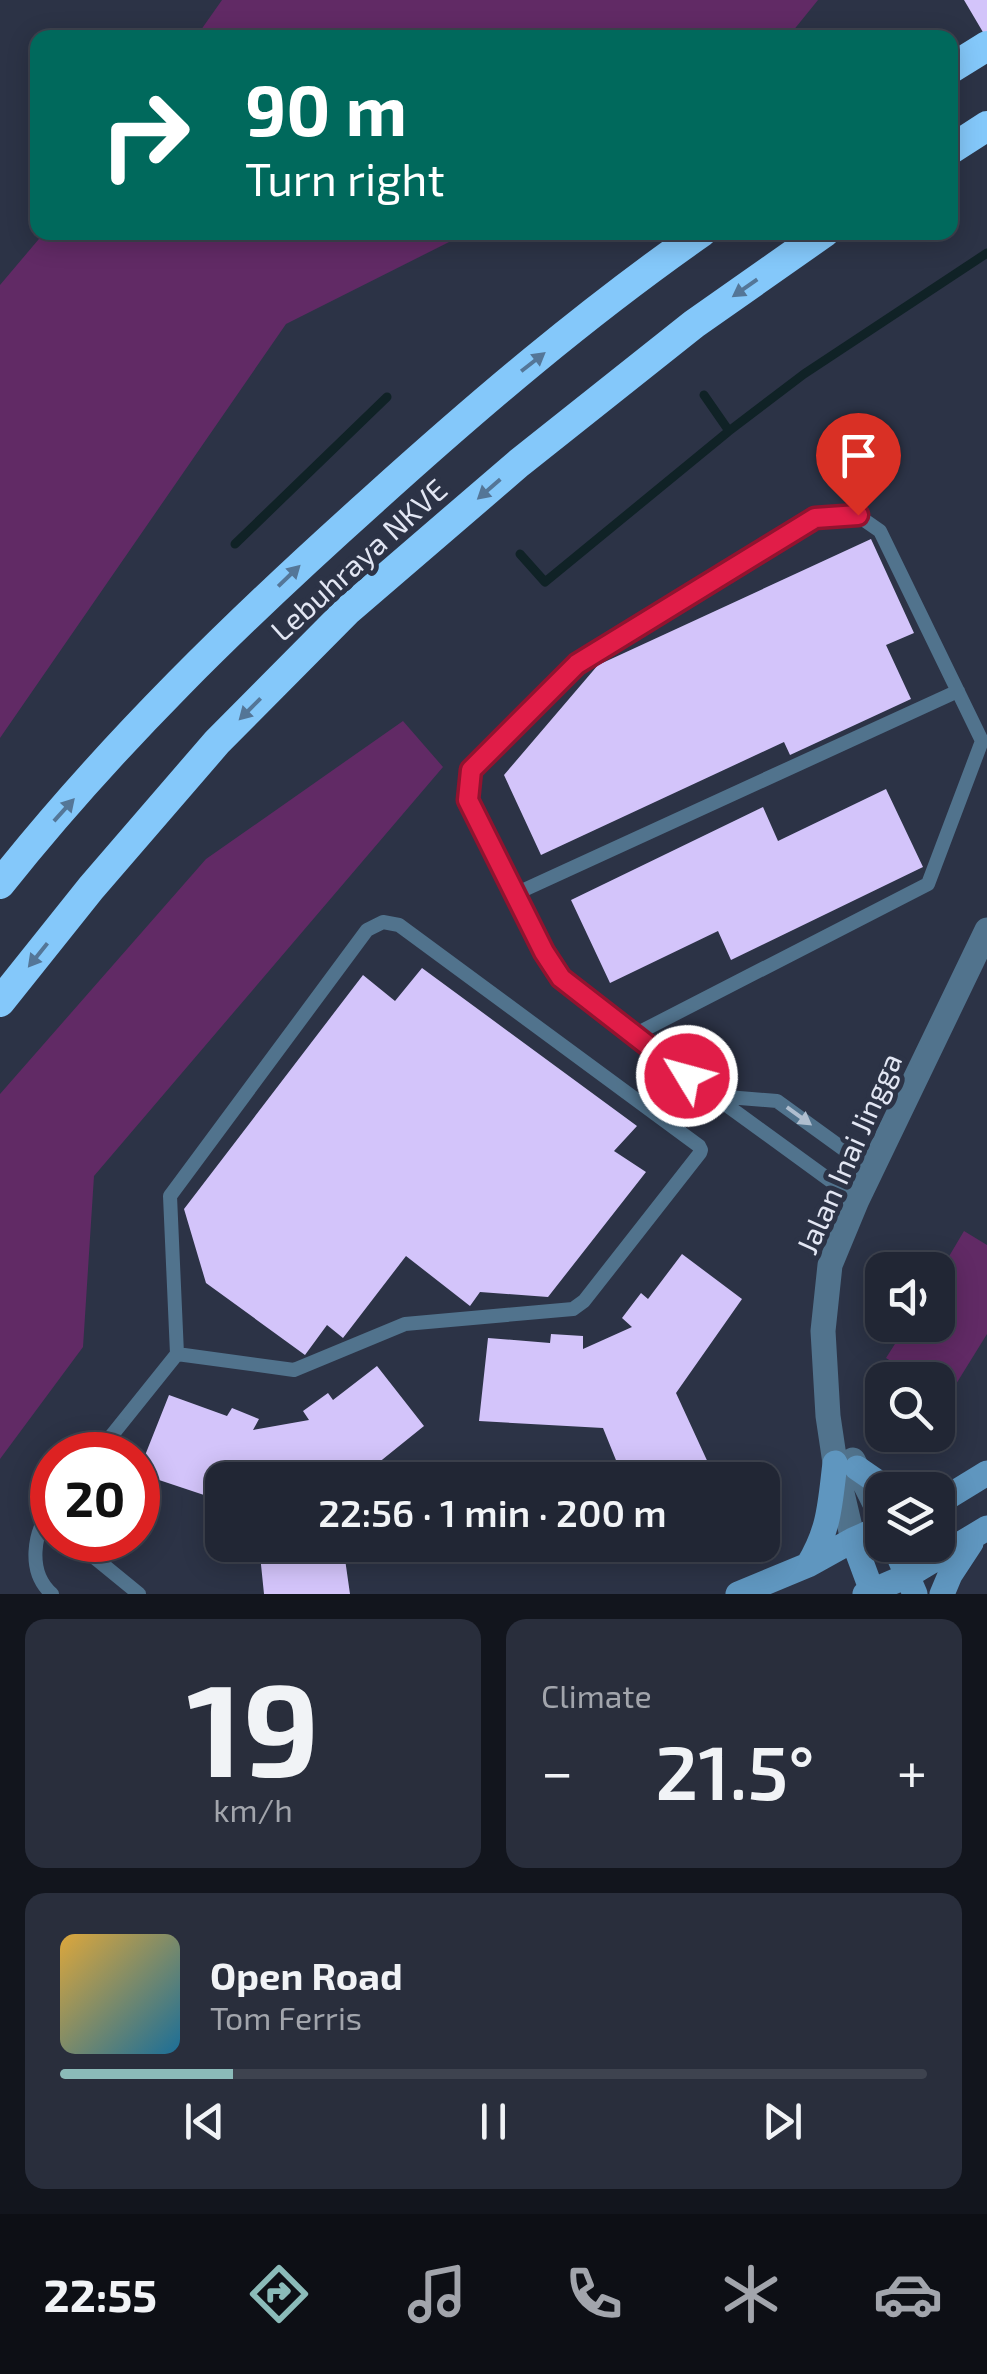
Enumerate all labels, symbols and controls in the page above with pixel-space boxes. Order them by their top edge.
text: 90 m [245,66,407,150]
icon: right [80,70,210,200]
text: Turn right [245,151,445,205]
one-way arrow [731,278,758,297]
one-way arrow [521,352,546,373]
pin [816,413,901,516]
icon: arrive [831,428,886,483]
street label: Lebuhraya NKVE [263,471,453,647]
one-way arrow [477,477,502,499]
one-way arrow [277,565,301,589]
one-way arrow [239,696,262,720]
one-way arrow [52,798,74,823]
one-way arrow [28,942,49,967]
position arrow [635,1024,739,1128]
street label: Jalan Inai Jingga [788,1047,908,1259]
one-way arrow [785,1106,812,1126]
map controls [865,1252,955,1562]
button: sound [865,1252,955,1342]
button: search [865,1362,955,1452]
speed limit sign: 20 [30,1432,160,1562]
button: layers [865,1472,955,1562]
text: 22:56 · 1 min · 200 m [318,1489,667,1535]
text: 19 [187,1647,319,1803]
text: Climate [541,1676,652,1714]
text: 21.5° [655,1725,815,1815]
text: − [541,1737,573,1803]
text: + [897,1737,927,1803]
text: km/h [213,1790,293,1828]
text: Open Road [210,1952,403,1998]
text: Tom Ferris [210,1998,362,2036]
icon: previous [177,2094,232,2149]
icon: pause [466,2094,521,2149]
icon: next [755,2094,810,2149]
icon: directions [244,2259,314,2329]
icon: music [402,2259,472,2329]
icon: phone [559,2259,629,2329]
icon: climate [716,2259,786,2329]
icon: car [873,2259,943,2329]
text: 22:55 [44,2267,157,2321]

